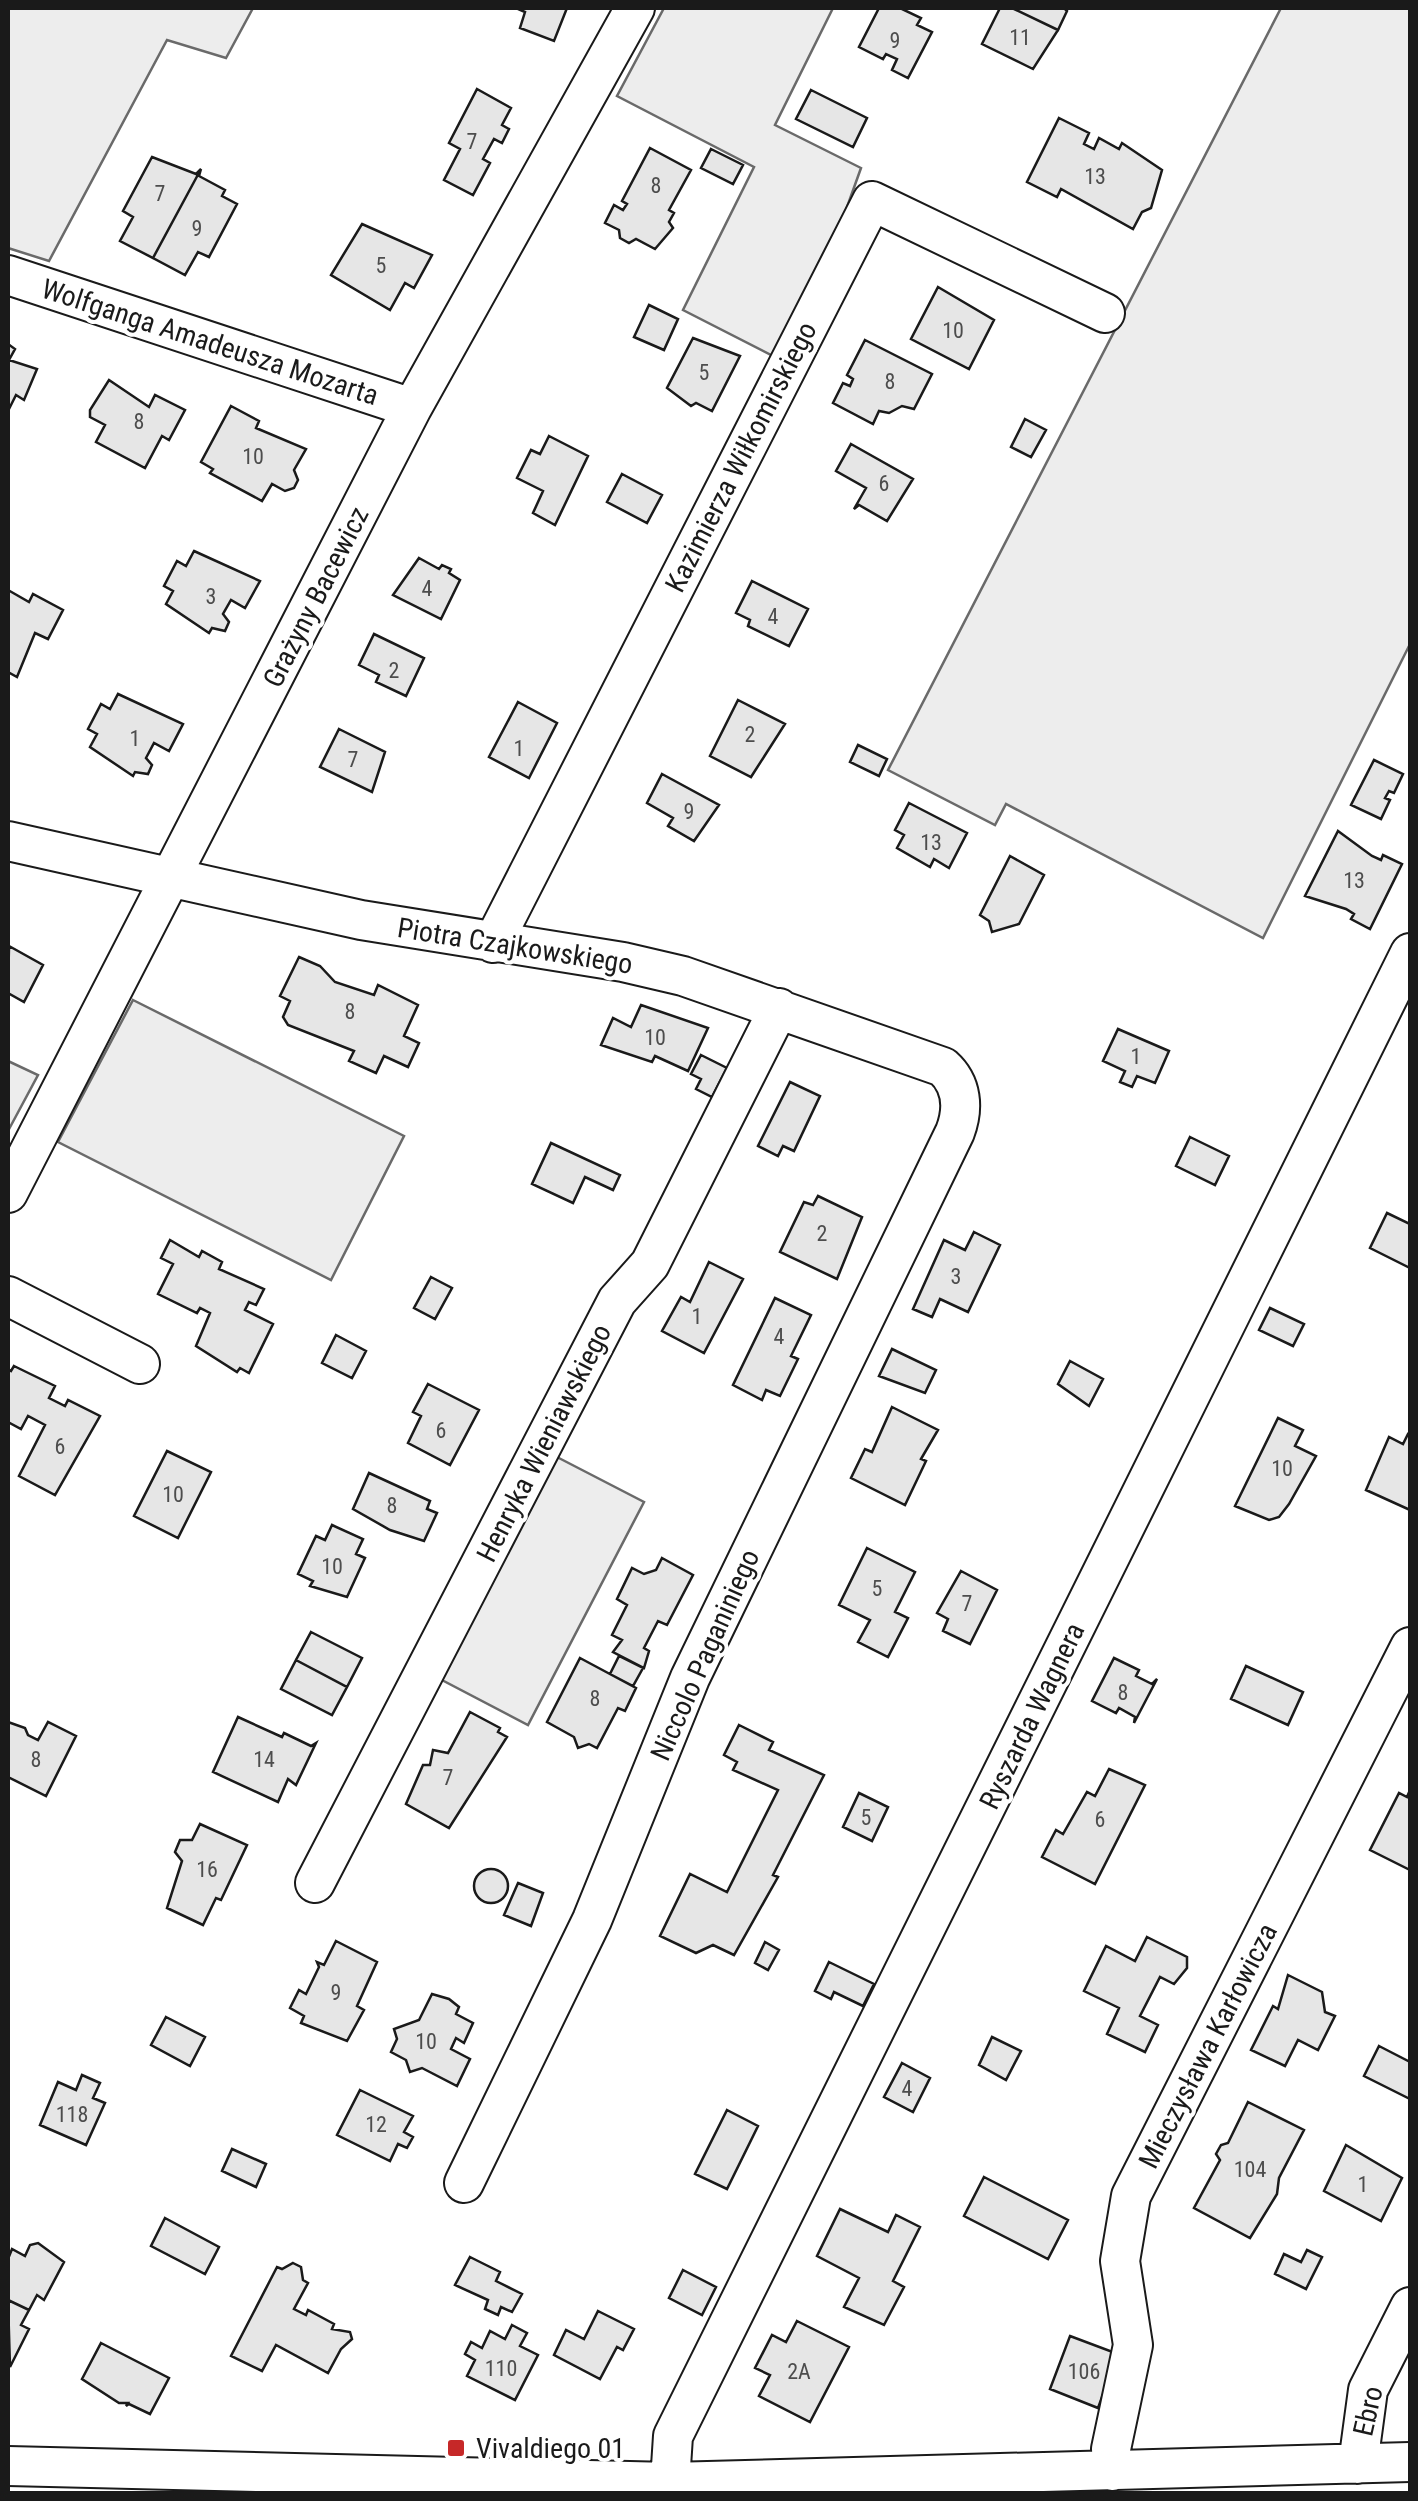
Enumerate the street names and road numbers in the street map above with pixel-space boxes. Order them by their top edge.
street label: Wolfganga Amadeusza Mozarta [37,272,383,412]
street label: Kazimierza Wiłkomirskiego [658,316,824,598]
street label: Grażyny Bacewicz [256,501,376,693]
street label: Piotra Czajkowskiego [395,911,635,981]
street label: Henryka Wieniawskiego [470,1319,618,1567]
street label: Niccolo Paganiniego [644,1544,766,1766]
street label: Ryszarda Wagnera [973,1617,1091,1815]
street label: Mieczysława Karłowicza [1132,1918,1284,2174]
street label: Ebro [1346,2383,1390,2439]

